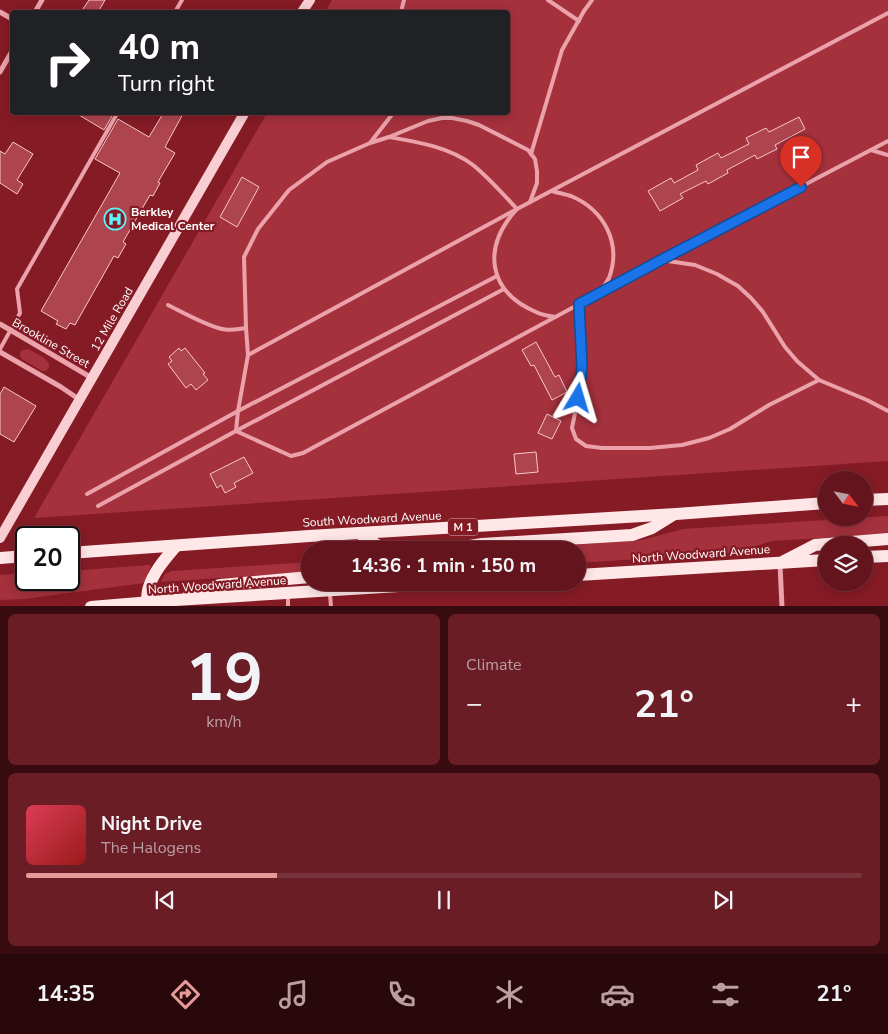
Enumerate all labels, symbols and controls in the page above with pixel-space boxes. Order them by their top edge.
text: 40 m [118,24,200,71]
icon: right [35,30,100,95]
text: Turn right [118,69,214,99]
pin [780,136,822,187]
icon: arrive [787,143,815,171]
place label: Berkley Medical Center [131,204,215,234]
hospital icon: Berkley Medical Center [103,207,127,231]
street label: 12 Mile Road [87,284,137,354]
street label: Brookline Street [9,314,93,372]
position arrow [551,371,603,423]
north arrow [818,471,872,526]
map controls [818,471,873,591]
street label: South Woodward Avenue [302,507,442,531]
road number: M 1 [448,518,478,536]
speed limit sign: 20 [15,526,80,591]
button: layers [818,536,873,591]
street label: North Woodward Avenue [631,541,771,567]
text: 14:36 · 1 min · 150 m [351,553,536,579]
street label: North Woodward Avenue [147,572,287,598]
text: 19 [185,634,263,723]
text: Climate [466,654,521,676]
text: 21° [634,679,694,730]
text: − [466,685,483,723]
text: + [845,685,862,723]
text: km/h [206,711,242,733]
text: Night Drive [101,811,202,837]
text: The Halogens [101,837,201,859]
icon: previous [151,886,179,914]
icon: pause [430,886,458,914]
icon: next [709,886,737,914]
icon: directions [168,977,203,1012]
icon: music [276,977,311,1012]
icon: phone [384,977,419,1012]
icon: climate [492,977,527,1012]
icon: car [600,977,635,1012]
icon: filters [708,977,743,1012]
text: 14:35 [37,979,95,1009]
text: 21° [817,979,851,1009]

